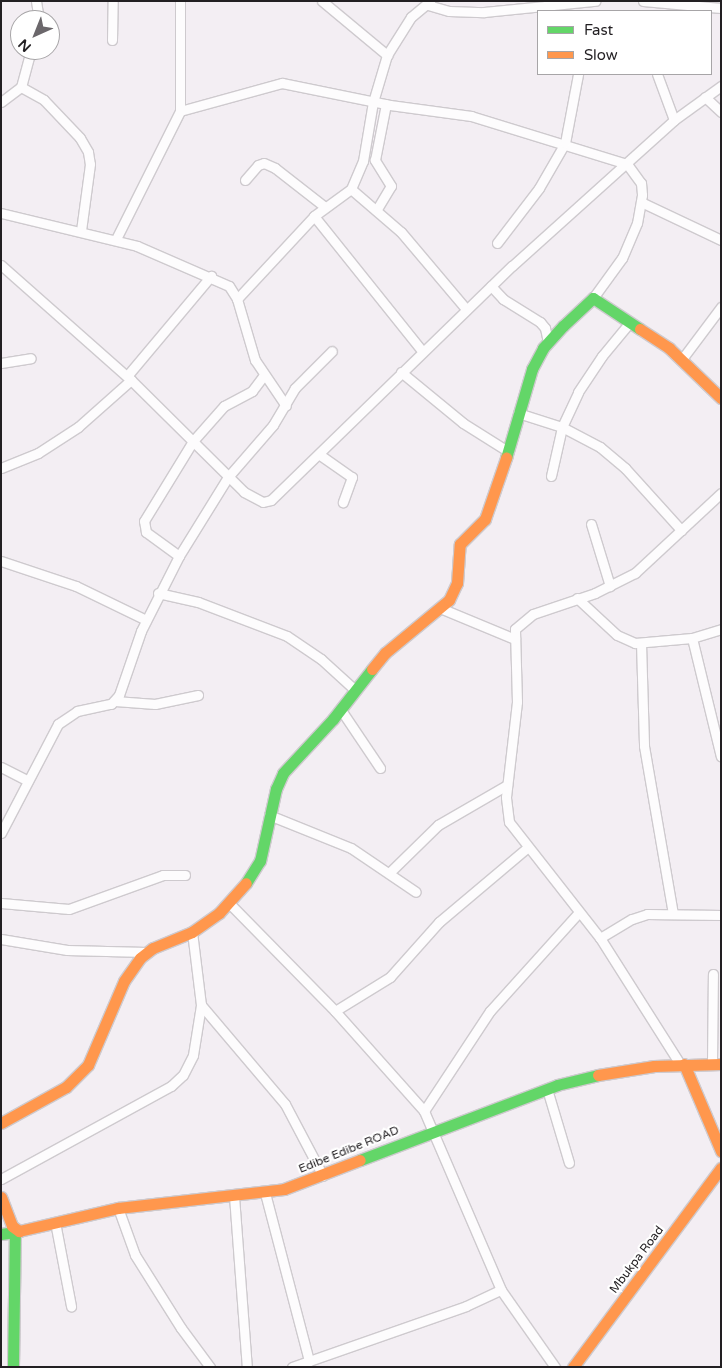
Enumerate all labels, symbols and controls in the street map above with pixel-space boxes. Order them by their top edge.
north arrow [10,10,60,60]
legend [537,10,712,75]
text: Fast [584,21,613,39]
text: N [15,35,35,55]
text: Slow [584,46,618,64]
street label: Edibe Edibe ROAD [297,1123,401,1177]
street label: Mbukpa Road [607,1224,667,1296]

